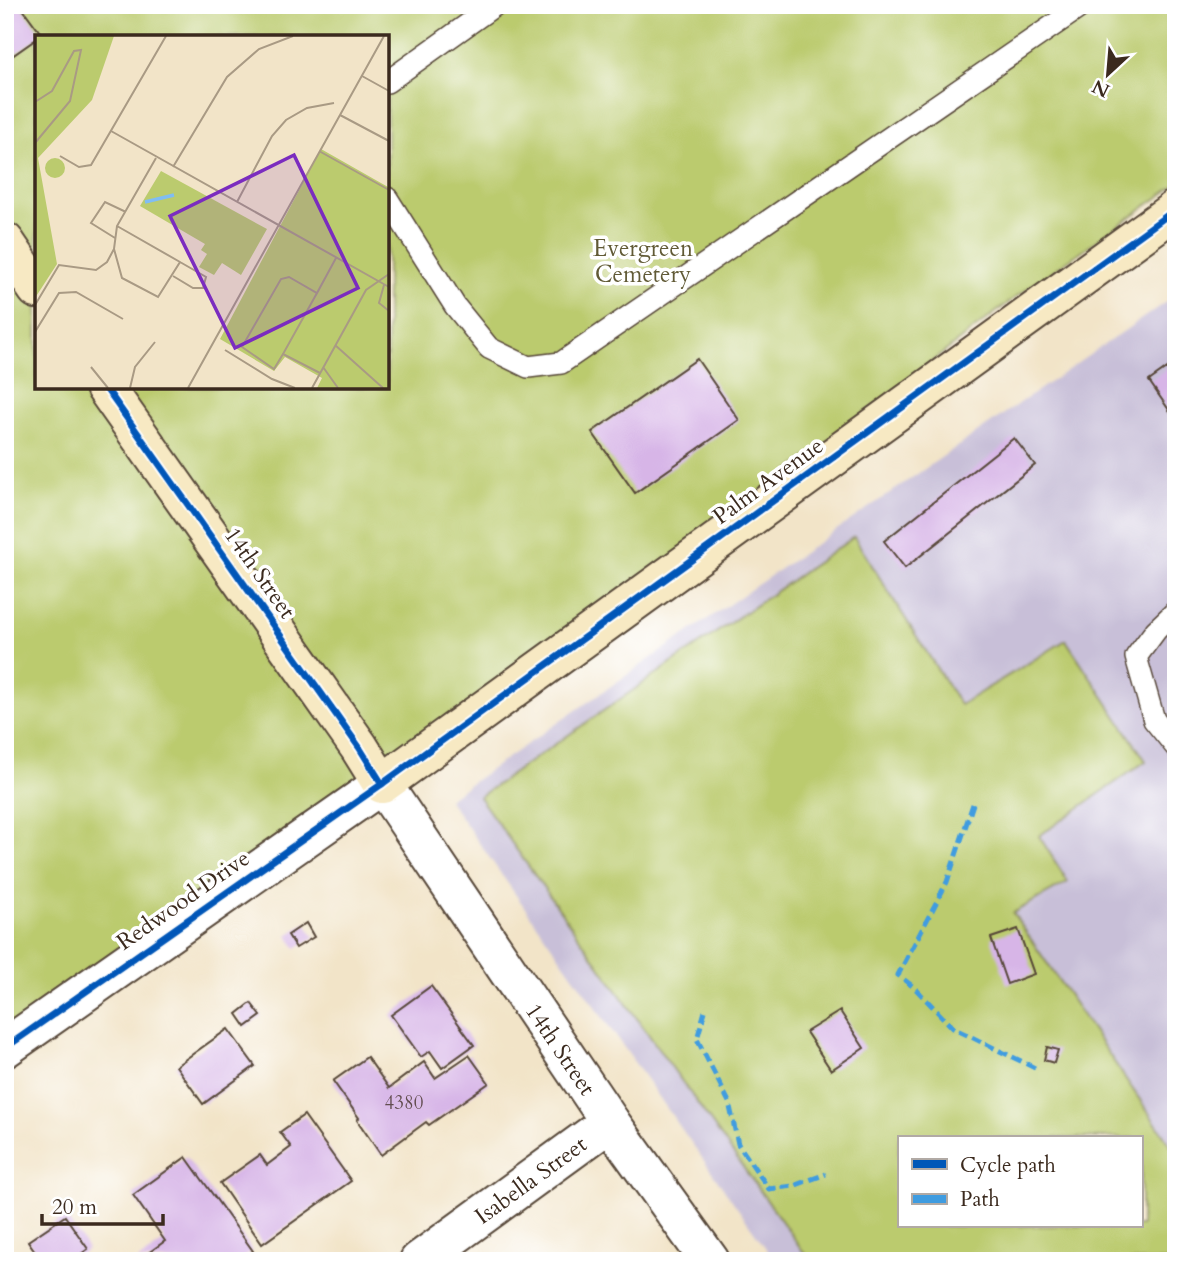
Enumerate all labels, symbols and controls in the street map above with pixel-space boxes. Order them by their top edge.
inset map [35,35,388,388]
north arrow [1072,38,1142,108]
text: N [1087,73,1114,104]
park label: Evergreen Cemetery [593,233,693,290]
street label: Palm Avenue [706,430,830,532]
street label: 14th Street [217,521,303,625]
street label: Redwood Drive [110,843,256,957]
street label: 14th Street [519,997,603,1101]
house number: 4380 [385,1090,424,1116]
street label: Isabella Street [468,1129,593,1231]
legend [898,1136,1142,1228]
text: Cycle path [960,1151,1056,1180]
scale bar [42,1182,163,1226]
text: Path [960,1185,1000,1214]
text: 20 m [52,1193,97,1222]

